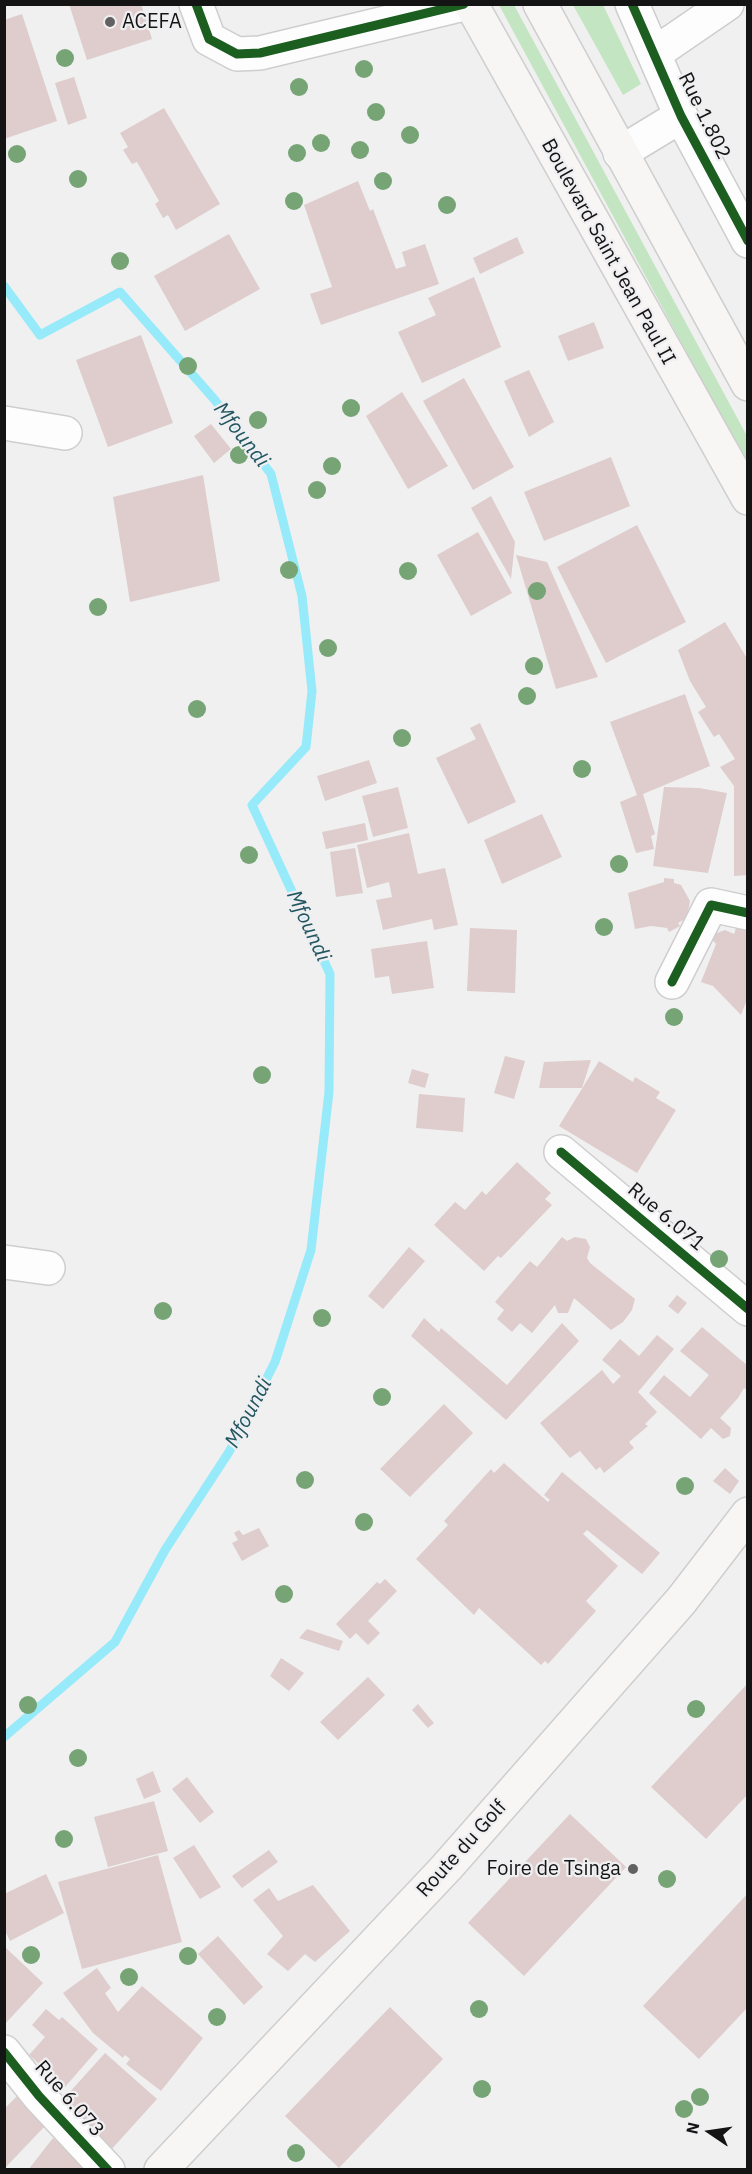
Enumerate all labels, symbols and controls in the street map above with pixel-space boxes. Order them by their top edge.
place label: ACEFA [122,10,182,34]
marker: ACEFA [103,15,117,29]
street label: Rue 1.802 [673,69,735,163]
street label: Boulevard Saint Jean Paul II [536,135,680,369]
water label: Mfoundi [208,397,274,473]
water label: Mfoundi [281,886,335,966]
street label: Rue 6.071 [623,1178,709,1256]
water label: Mfoundi [220,1374,278,1452]
street label: Route du Golf [412,1795,512,1903]
place label: Foire de Tsinga [487,1857,621,1881]
marker: Foire de Tsinga [626,1862,640,1876]
street label: Rue 6.073 [29,2056,109,2142]
north arrow [680,2102,740,2162]
text: N [681,2120,704,2136]

